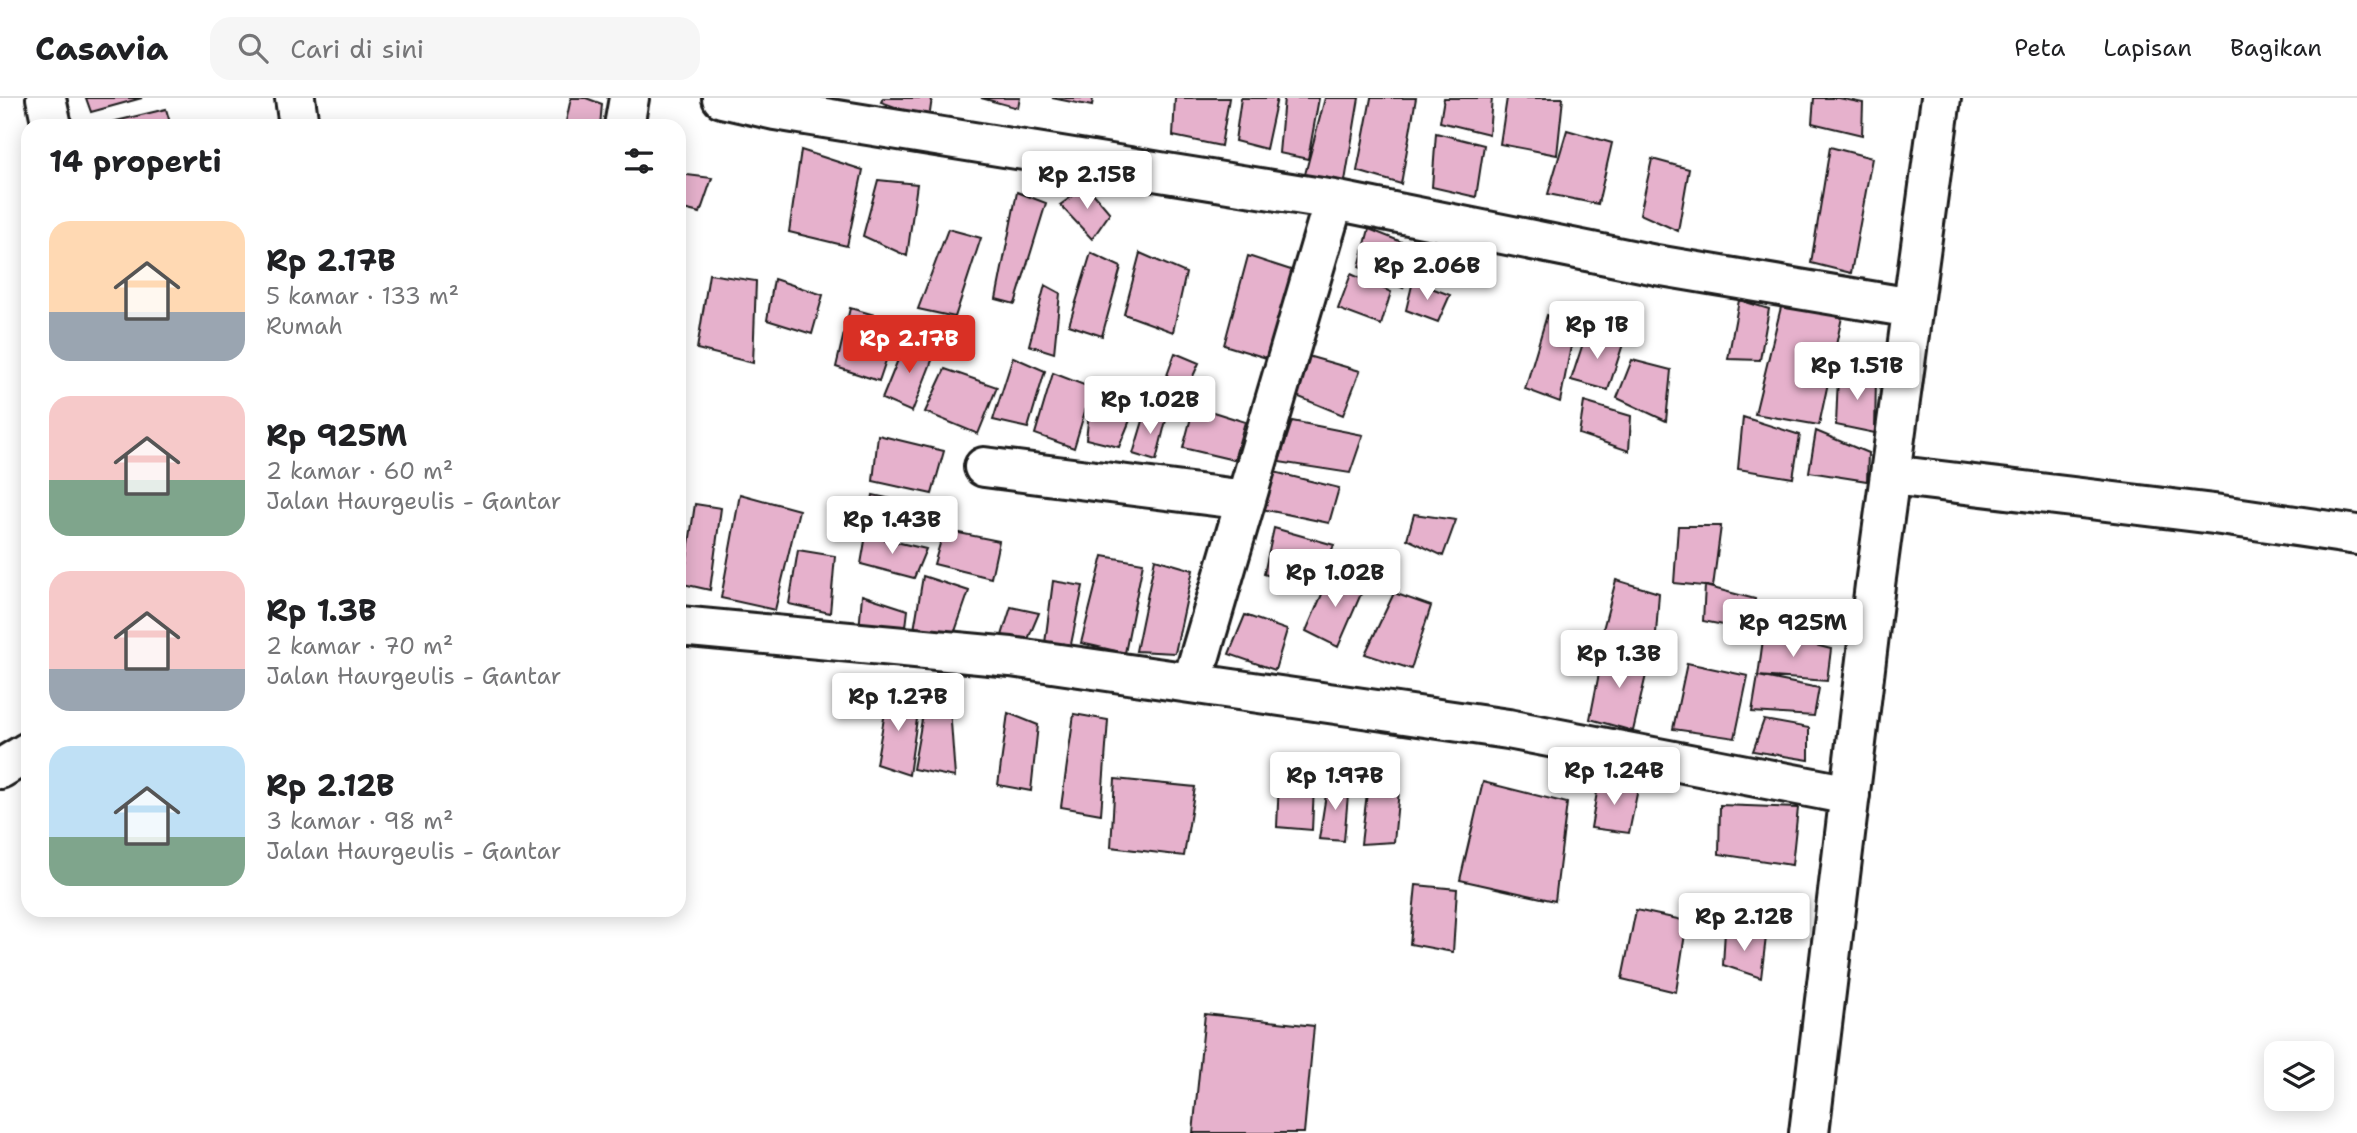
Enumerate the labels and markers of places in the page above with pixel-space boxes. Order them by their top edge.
pin: Rp 2.15B [1015,152,1159,211]
pin: Rp 2.06B [1355,242,1499,302]
pin: Rp 1B [1548,302,1646,361]
pin: Rp 2.17B [837,316,981,375]
pin: Rp 1.51B [1785,342,1929,402]
pin: Rp 1.02B [1078,376,1222,436]
pin: Rp 1.43B [820,496,964,556]
pin: Rp 1.02B [1263,550,1407,609]
pin: Rp 925M [1728,600,1858,659]
pin: Rp 1.3B [1554,630,1684,690]
pin: Rp 1.27B [826,674,970,733]
pin: Rp 1.24B [1542,748,1686,807]
pin: Rp 1.97B [1263,752,1407,812]
pin: Rp 2.12B [1672,894,1816,953]

